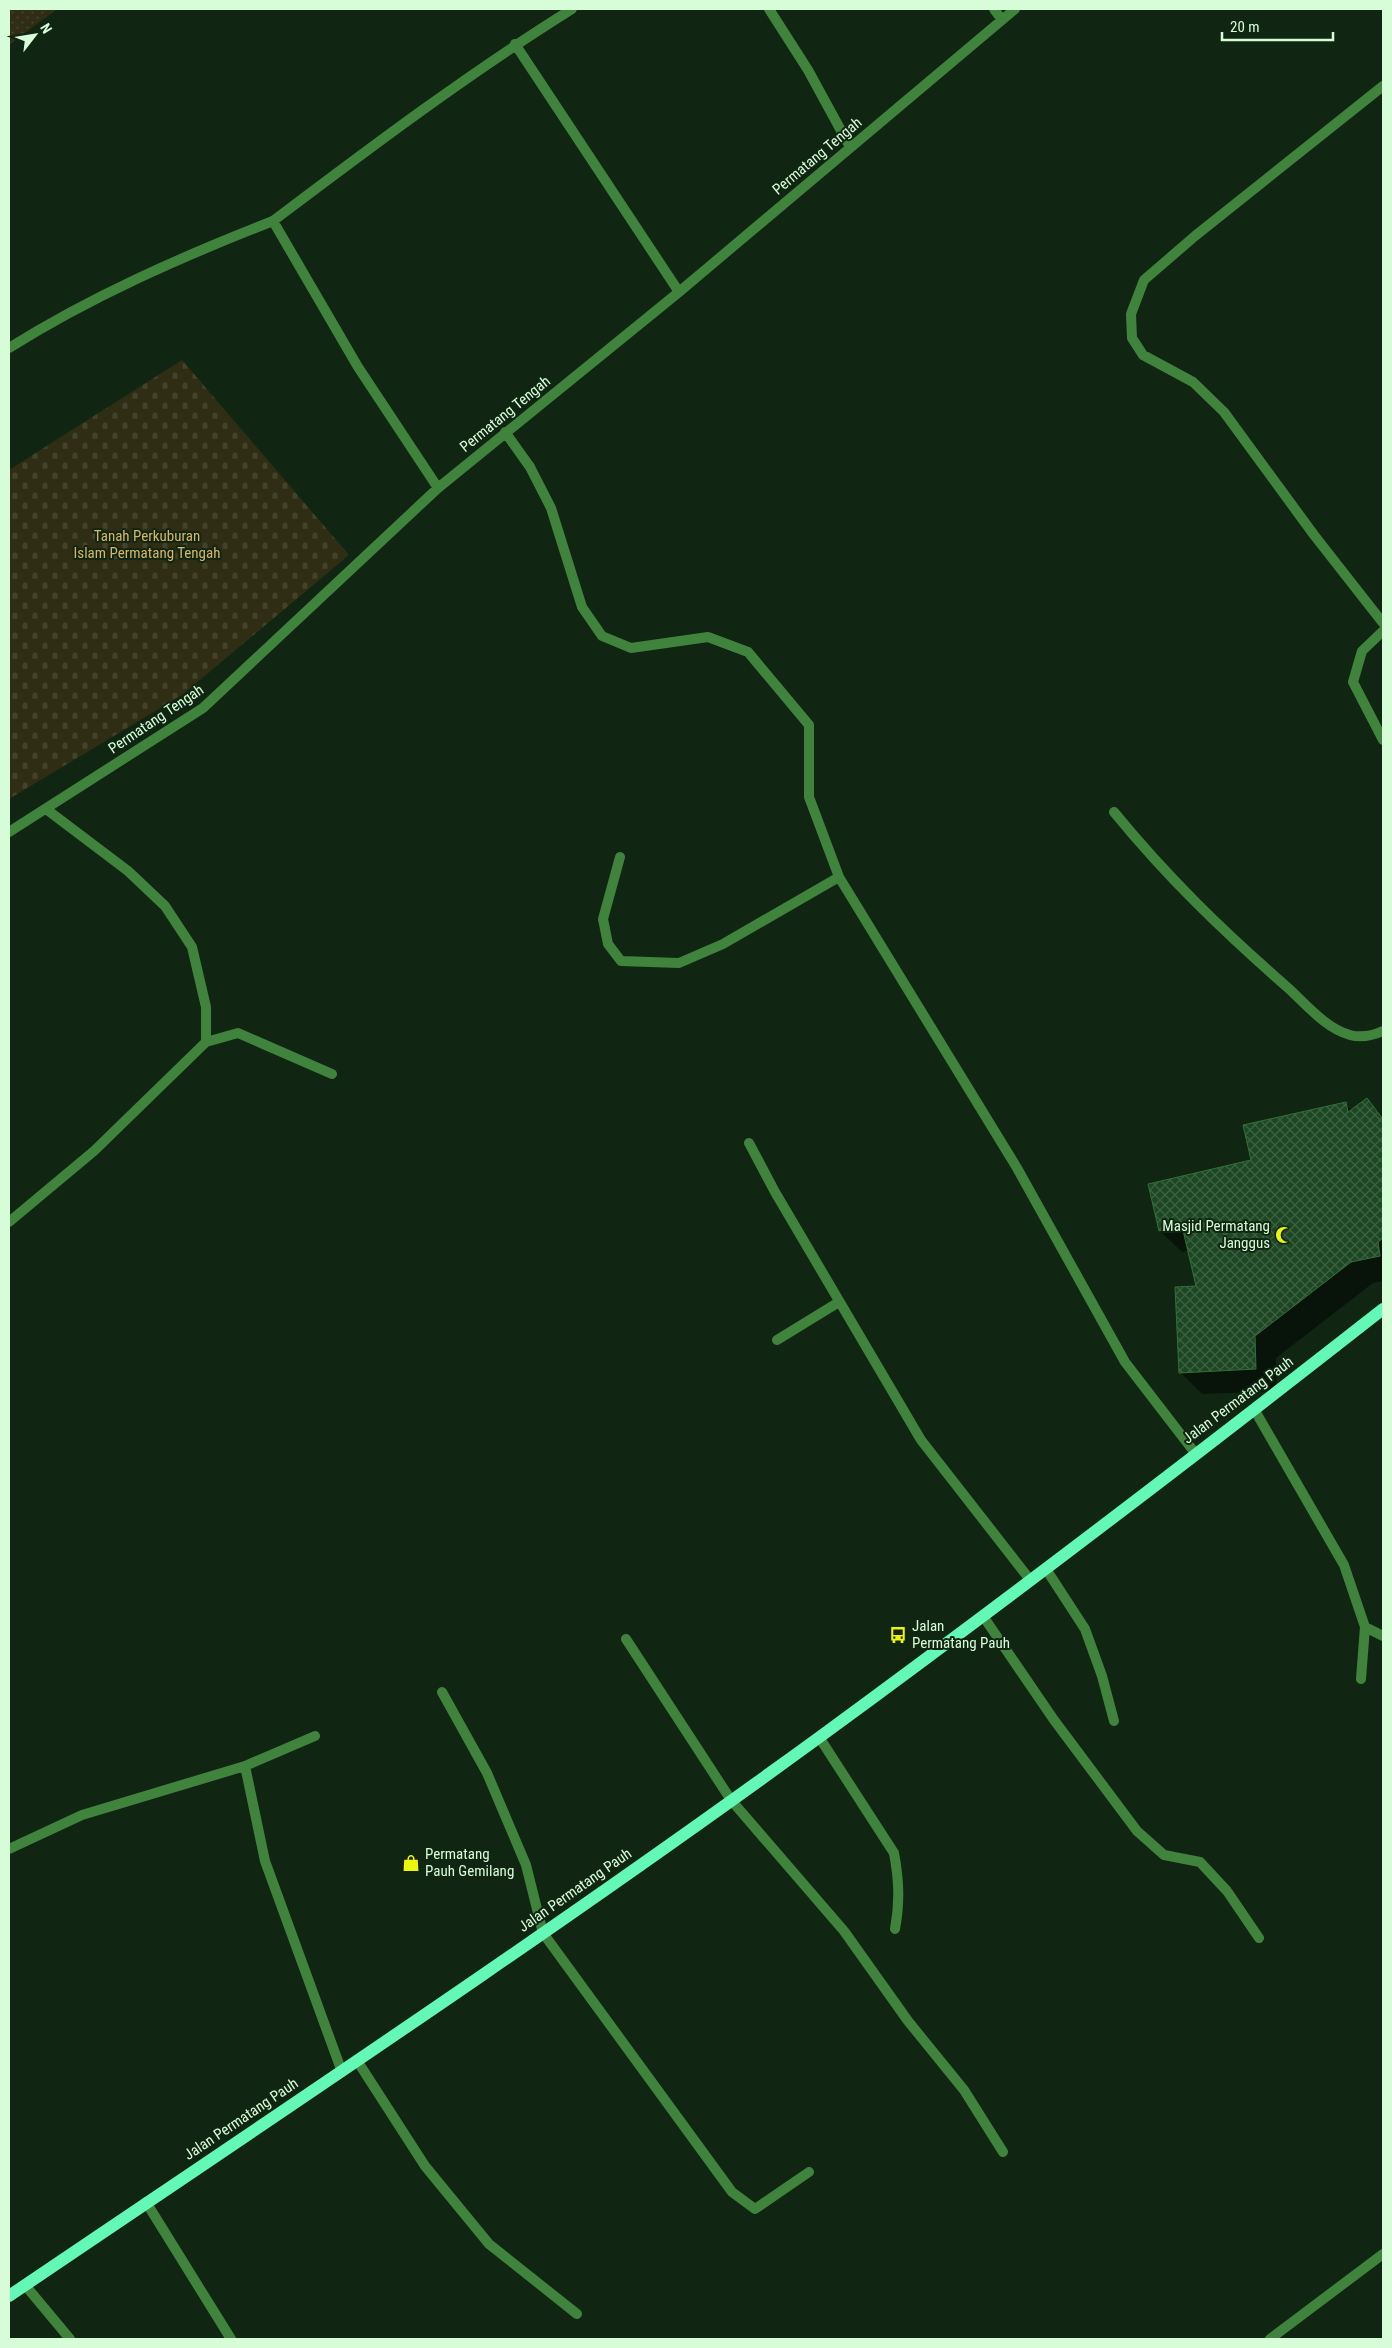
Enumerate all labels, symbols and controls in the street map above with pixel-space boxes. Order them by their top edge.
north arrow [10,10,60,60]
scale bar [1222,10,1333,42]
text: 20 m [1230,18,1260,36]
text: N [37,21,55,36]
street label: Permatang Tengah [769,113,865,199]
street label: Permatang Tengah [456,372,554,456]
park label: Tanah Perkuburan Islam Permatang Tengah [74,527,220,562]
street label: Permatang Tengah [105,681,207,757]
place label: Masjid Permatang Janggus [1162,1217,1270,1252]
mosque icon: Masjid Permatang Janggus [1274,1225,1294,1245]
street label: Jalan Permatang Pauh [1179,1353,1297,1447]
place label: Jalan Permatang Pauh [912,1617,1010,1652]
bus stop icon: Jalan Permatang Pauh [888,1625,908,1645]
street label: Jalan Permatang Pauh [515,1844,635,1936]
place label: Permatang Pauh Gemilang [425,1845,514,1880]
shop icon: Permatang Pauh Gemilang [401,1853,421,1873]
street label: Jalan Permatang Pauh [181,2074,301,2164]

